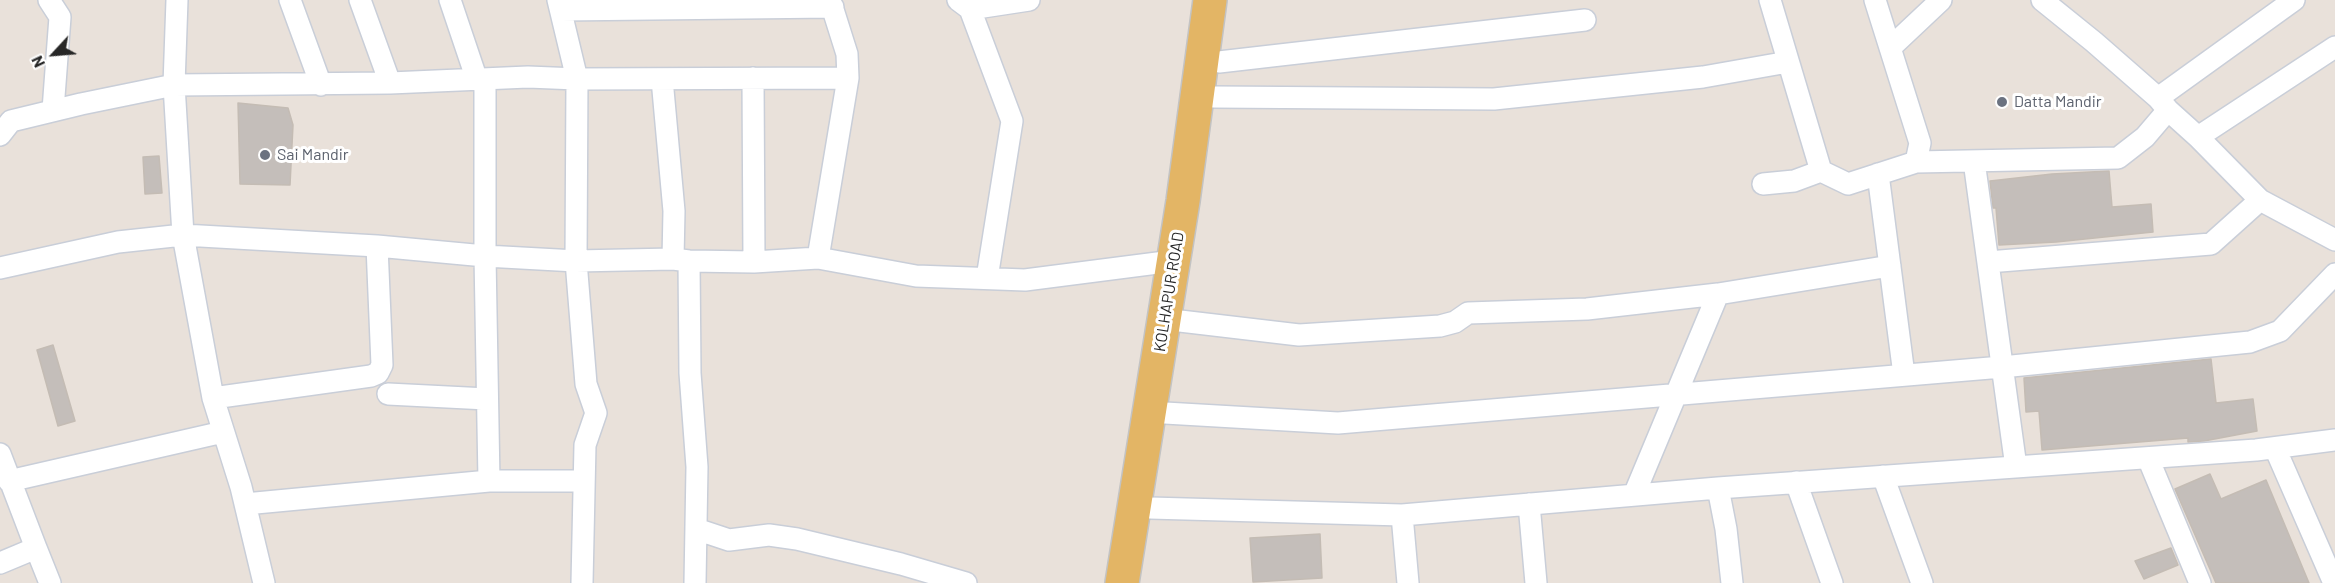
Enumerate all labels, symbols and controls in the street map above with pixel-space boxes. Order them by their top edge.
north arrow [24,24,84,84]
text: N [27,53,48,71]
place label: Datta Mandir [2014,92,2102,112]
marker: Datta Mandir [1995,95,2009,109]
place label: Sai Mandir [277,145,349,165]
marker: Sai Mandir [258,148,272,162]
street label: KOLHAPUR ROAD [1150,231,1188,353]

